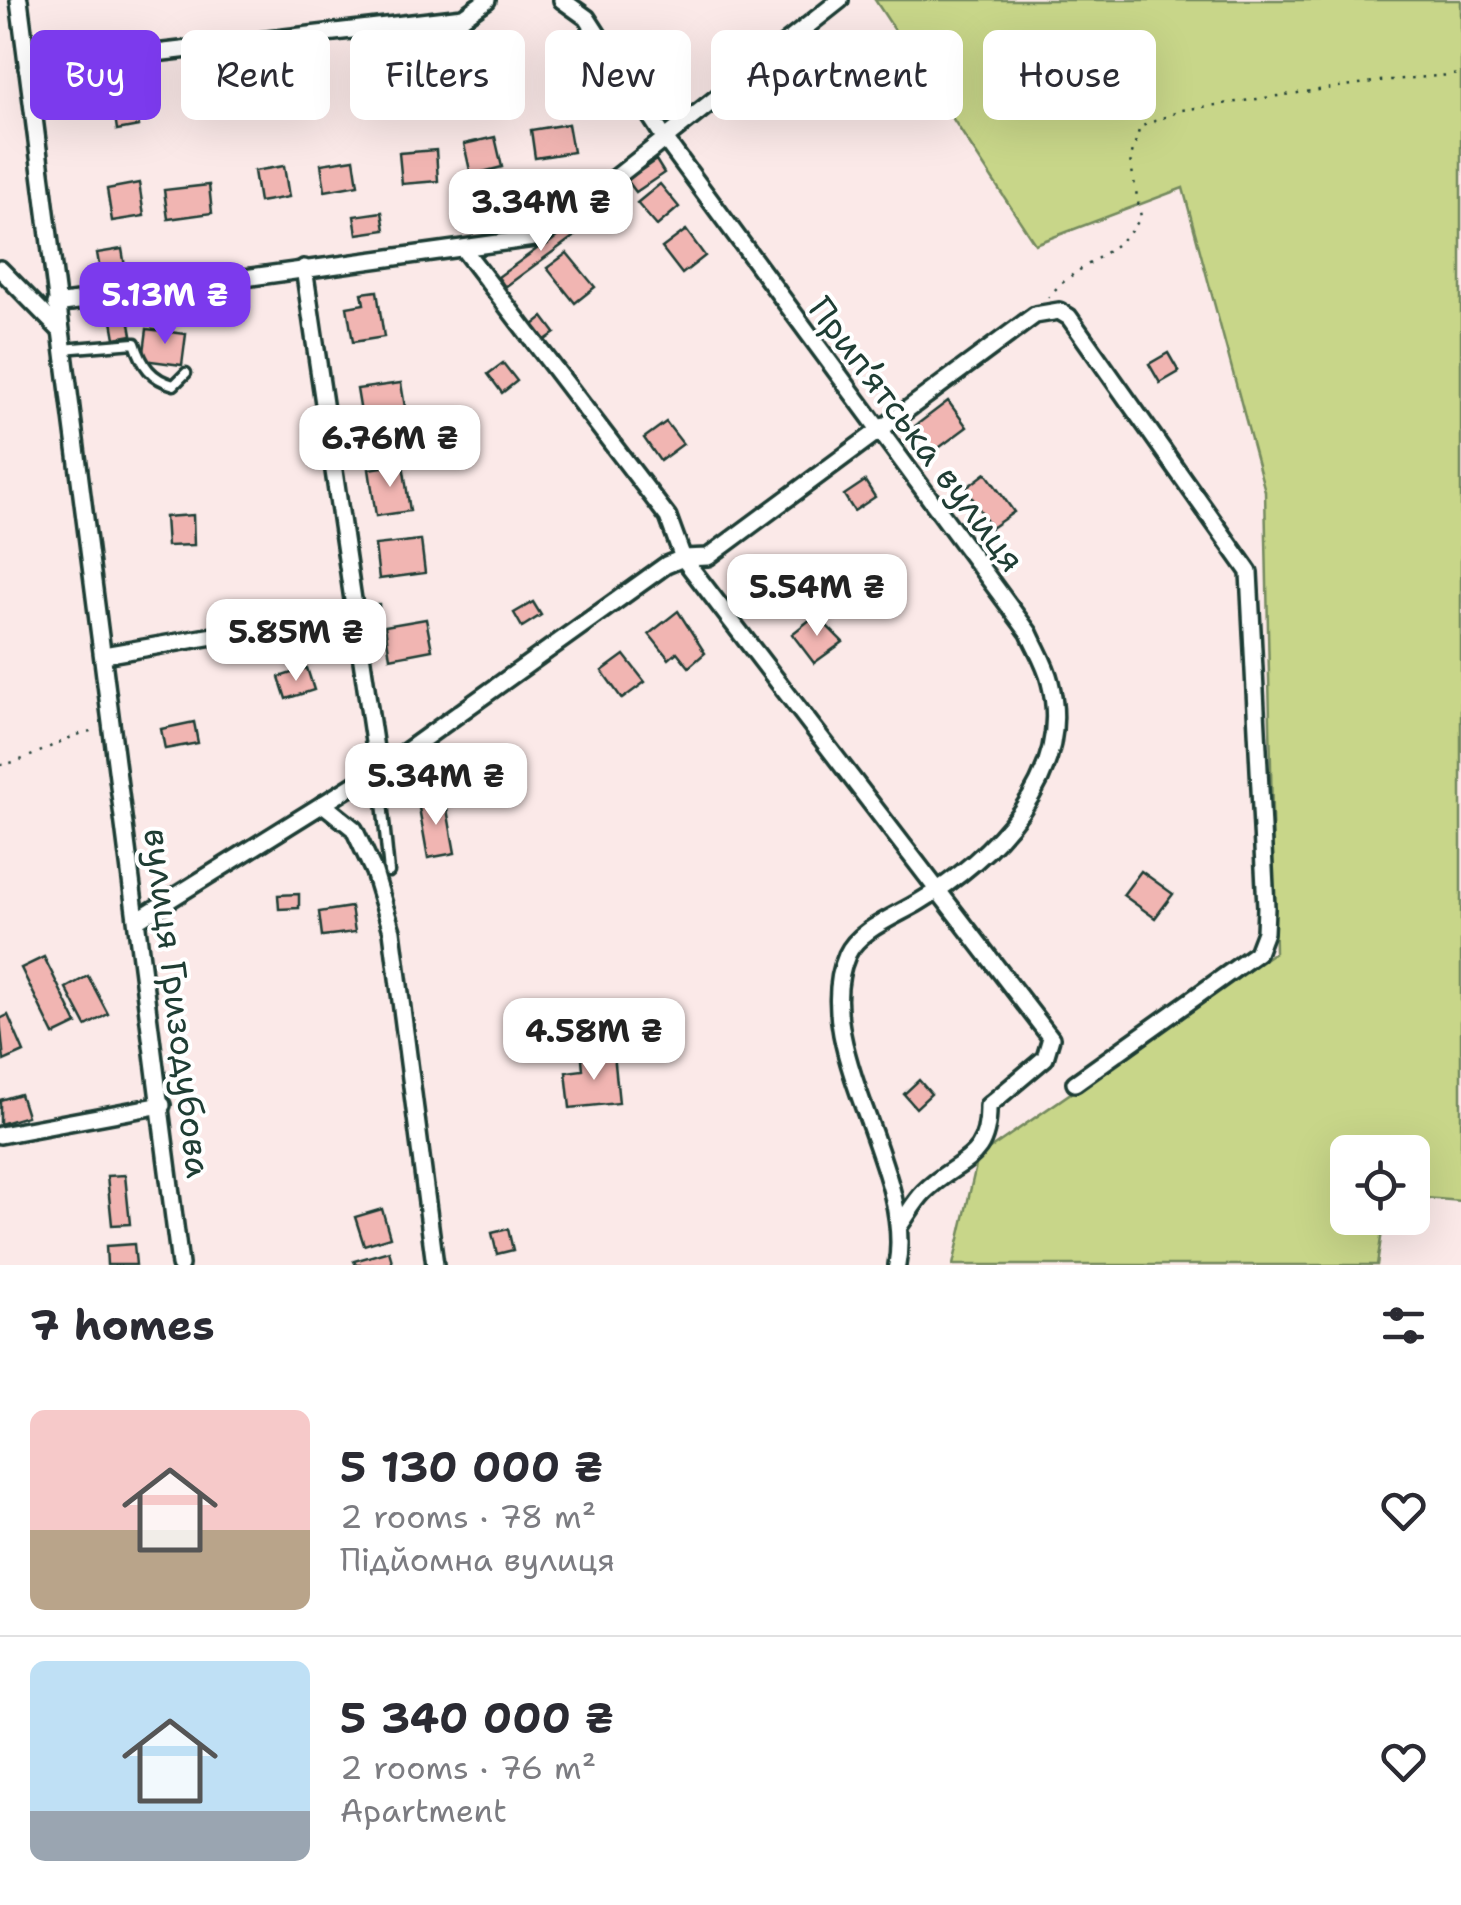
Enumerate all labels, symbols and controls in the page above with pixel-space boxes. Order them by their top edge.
chip: Buy [30,30,161,120]
chip: Rent [181,30,330,120]
chip: Filters [350,30,525,120]
chip: New [545,30,691,120]
chip: Apartment [711,30,963,120]
chip: House [983,30,1156,120]
pin: 3.34M ₴ [449,169,633,254]
text: 3.34M ₴ [471,180,611,223]
pin: 5.13M ₴ [73,262,257,347]
text: 5.13M ₴ [101,273,229,316]
street label: Прип’ятська вулиця [798,287,1036,581]
pin: 6.76M ₴ [298,405,482,490]
text: 6.76M ₴ [321,416,459,459]
pin: 5.54M ₴ [725,554,909,639]
text: 5.54M ₴ [749,565,885,608]
pin: 5.85M ₴ [204,599,388,684]
text: 5.85M ₴ [228,610,364,653]
pin: 5.34M ₴ [344,743,528,828]
text: 5.34M ₴ [367,754,505,797]
street label: вулиця Гризодубова [133,825,223,1181]
pin: 4.58M ₴ [502,998,686,1083]
text: 4.58M ₴ [525,1009,663,1052]
map controls [1330,1135,1430,1235]
button: locate [1330,1135,1430,1235]
text: 7 homes [30,1297,215,1353]
icon: filters [1376,1298,1431,1353]
text: 5 130 000 ₴ [340,1439,603,1495]
icon: home [110,1450,230,1570]
icon: heart [1376,1483,1431,1538]
text: 2 rooms · 78 m² [340,1495,596,1538]
text: Підйомна вулиця [340,1538,615,1581]
text: 5 340 000 ₴ [340,1690,614,1746]
icon: home [110,1701,230,1821]
icon: heart [1376,1734,1431,1789]
text: 2 rooms · 76 m² [340,1746,596,1789]
text: Apartment [340,1789,507,1832]

